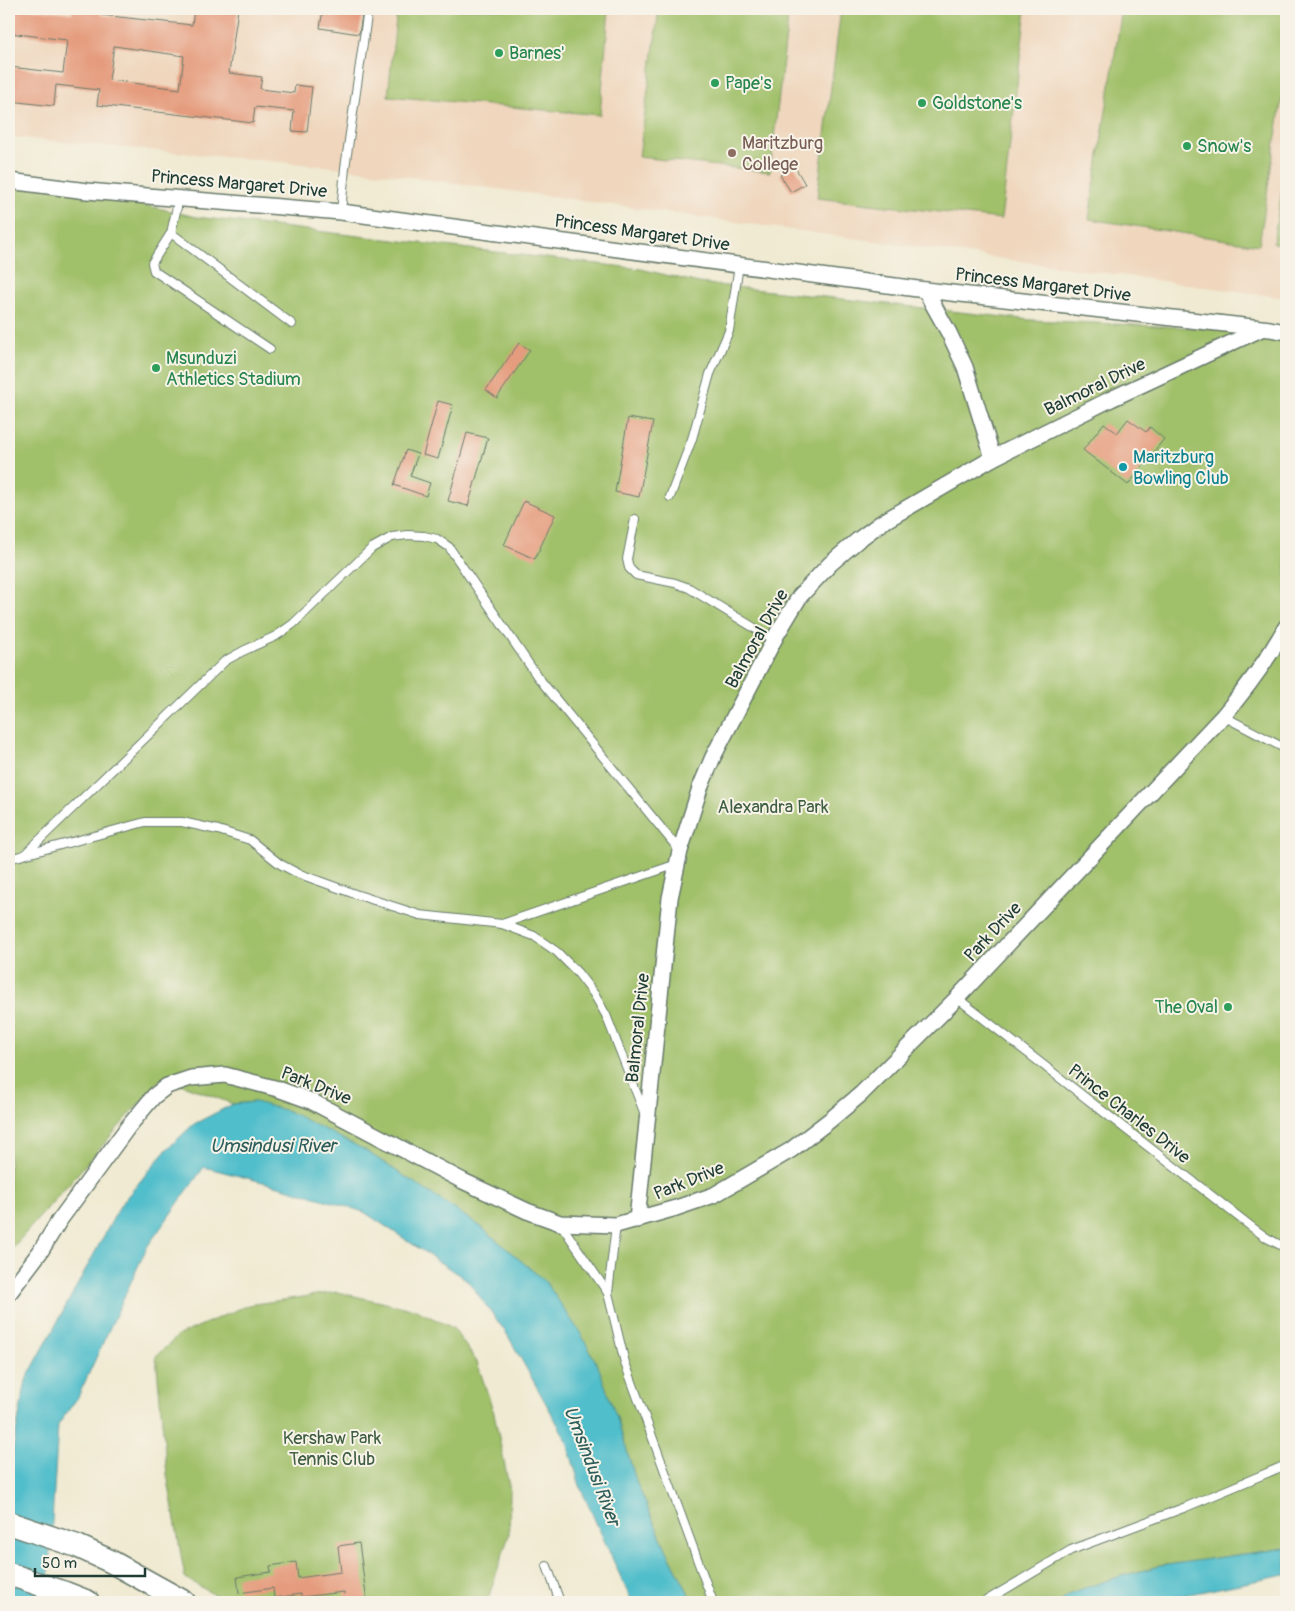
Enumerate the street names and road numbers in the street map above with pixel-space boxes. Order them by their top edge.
street label: Princess Margaret Drive [150,165,328,203]
street label: Princess Margaret Drive [553,209,731,257]
street label: Princess Margaret Drive [954,263,1132,307]
street label: Balmoral Drive [1041,353,1150,421]
street label: Balmoral Drive [720,585,794,693]
street label: Park Drive [959,897,1027,967]
street label: Balmoral Drive [621,972,655,1084]
street label: Prince Charles Drive [1063,1059,1195,1169]
street label: Park Drive [277,1062,355,1111]
street label: Park Drive [650,1156,728,1205]

